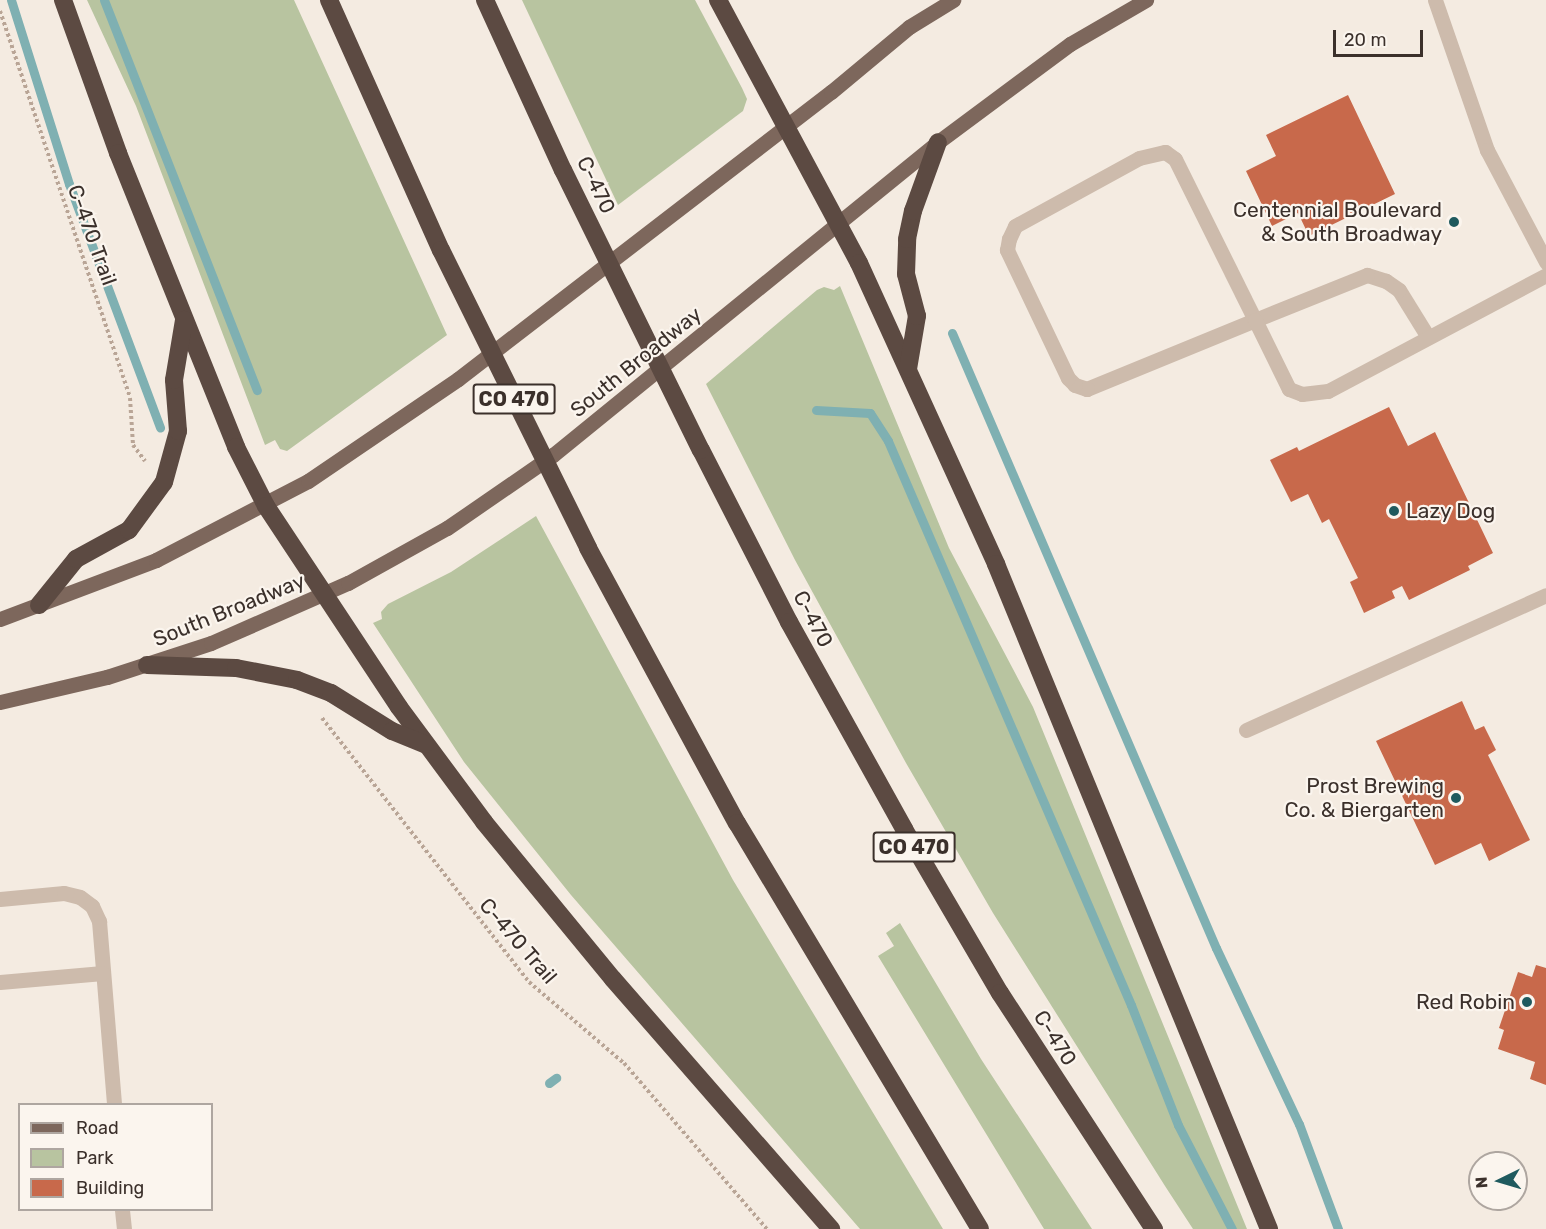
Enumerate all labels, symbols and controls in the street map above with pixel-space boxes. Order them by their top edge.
scale bar [1336,18,1426,56]
text: 20 m [1344,29,1386,51]
street label: C-470 [571,152,621,218]
street label: C-470 Trail [62,181,122,289]
place label: Centennial Boulevard & South Broadway [1233,197,1442,247]
marker: Centennial Boulevard & South Broadway [1447,215,1461,229]
street label: South Broadway [565,301,707,423]
road number: CO 470 [472,382,556,416]
place label: Lazy Dog [1406,498,1496,524]
marker: Lazy Dog [1387,504,1401,518]
street label: South Broadway [149,568,309,652]
street label: C-470 [788,586,838,652]
place label: Prost Brewing Co. & Biergarten [1285,773,1444,823]
marker: Prost Brewing Co. & Biergarten [1449,791,1463,805]
road number: CO 470 [872,830,956,864]
street label: C-470 Trail [474,893,562,989]
place label: Red Robin [1416,989,1515,1015]
marker: Red Robin [1520,995,1534,1009]
street label: C-470 [1028,1006,1082,1070]
legend [18,1103,213,1211]
text: Road [76,1117,119,1139]
text: Park [76,1147,113,1169]
north arrow [1468,1151,1528,1211]
text: N [1472,1176,1492,1189]
text: Building [76,1177,144,1199]

